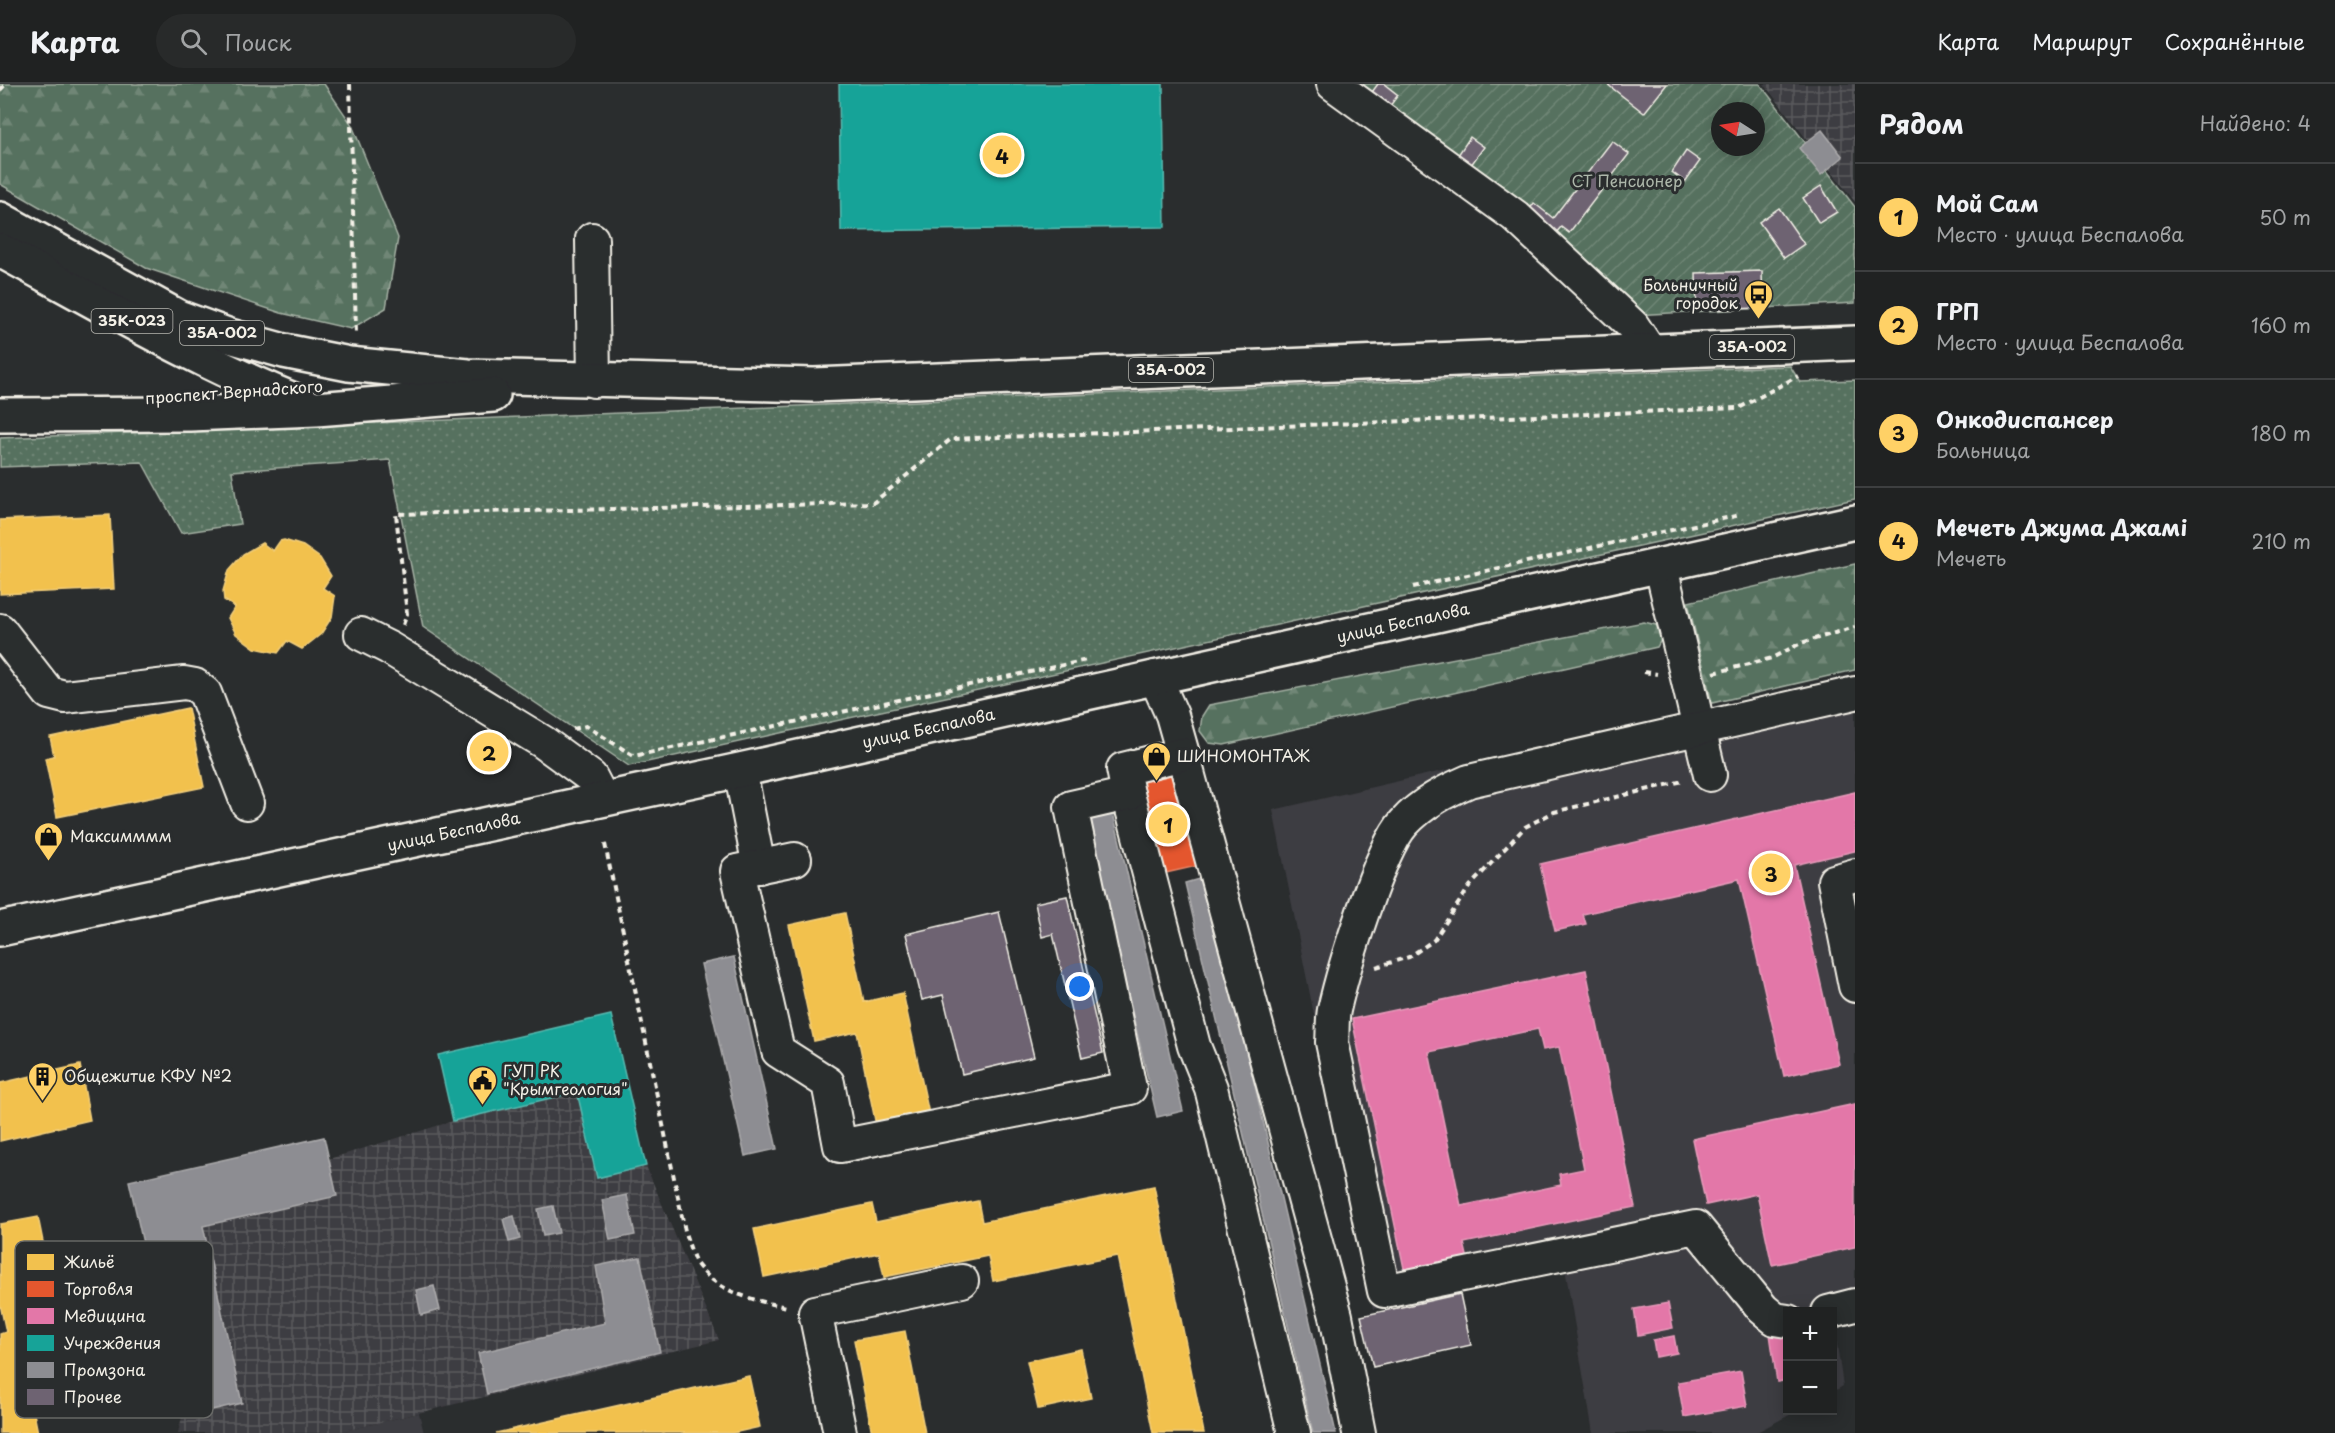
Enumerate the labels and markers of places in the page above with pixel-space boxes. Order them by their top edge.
pin: 4 [982,132,1022,178]
place label: Больничный городок [1643,272,1738,314]
bus stop icon: Больничный городок [1743,278,1775,320]
pin: 2 [470,730,508,774]
shop icon: ШИНОМОНТАЖ [1140,740,1172,782]
place label: ШИНОМОНТАЖ [1177,743,1310,767]
pin: 1 [1148,802,1188,846]
shop icon: Максимммм [33,820,65,862]
place label: Максимммм [70,823,172,847]
pin: 3 [1752,850,1790,896]
place label: ГУП РК "Крымгеология" [503,1058,628,1100]
building icon: Общежитие КФУ №2 [27,1060,59,1102]
place label: Общежитие КФУ №2 [64,1063,232,1087]
public building icon: ГУП РК "Крымгеология" [466,1064,498,1106]

